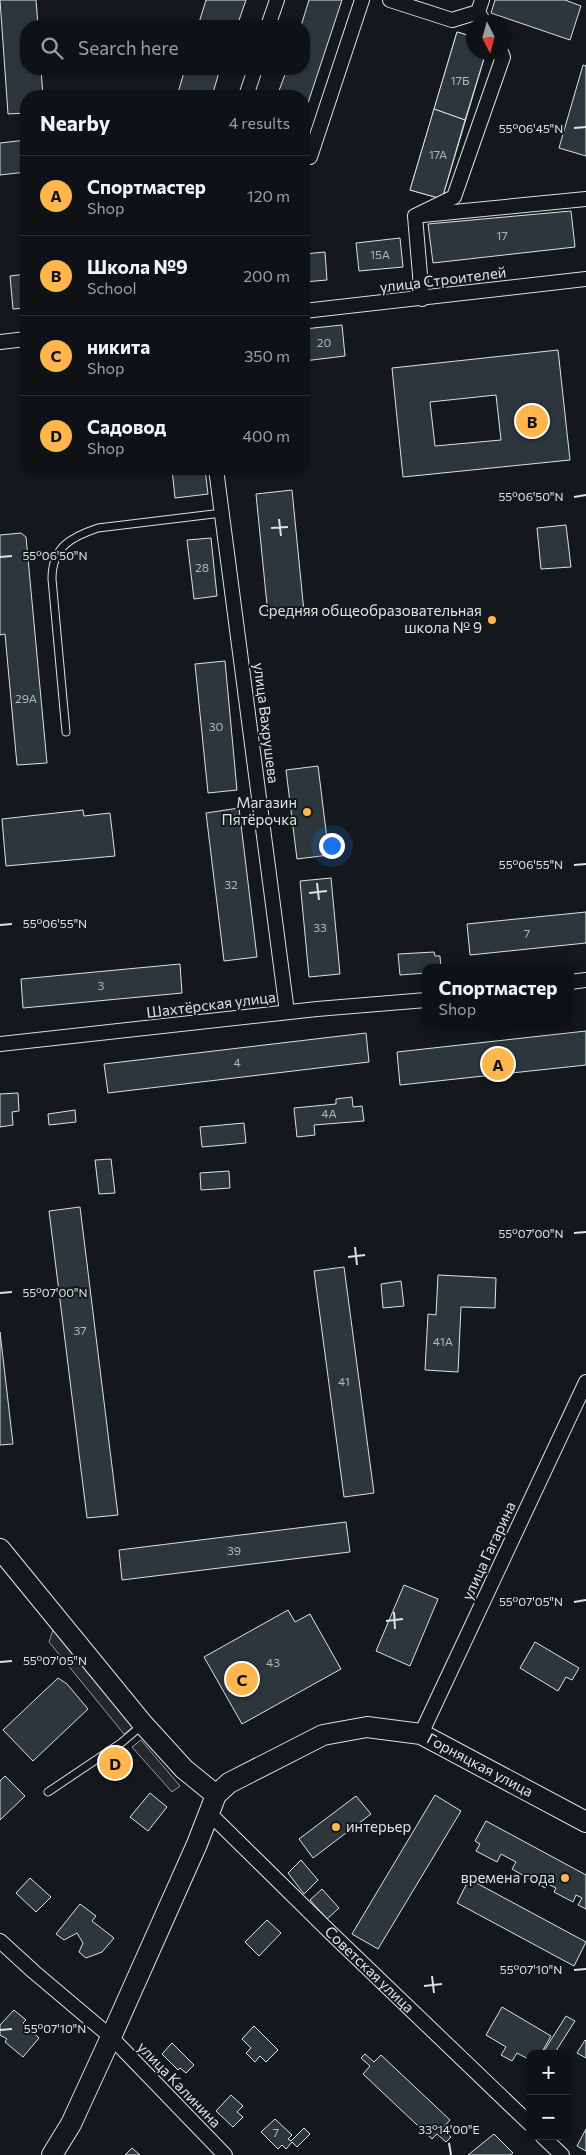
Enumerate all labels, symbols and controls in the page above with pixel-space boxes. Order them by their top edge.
north arrow [466,15,511,60]
search box [20,20,310,75]
icon: search [38,34,66,62]
text: Search here [78,36,178,59]
house number: 17Б [451,73,470,87]
text: Nearby [40,110,110,135]
text: 4 results [229,113,290,132]
text: 55°06'45"N [499,121,563,135]
house number: 17А [429,147,447,161]
text: Спортмастер [87,175,206,198]
text: A [50,186,62,205]
text: 120 m [247,186,290,205]
text: Shop [87,198,125,217]
house number: 17 [496,228,508,242]
house number: 15А [370,247,390,261]
text: Школа №9 [87,255,188,278]
street label: улица Строителей [379,262,507,296]
text: B [51,266,61,285]
text: 200 m [243,266,290,285]
text: School [87,278,137,297]
text: никита [87,335,150,358]
house number: 20 [317,335,331,349]
text: C [51,346,61,365]
text: 350 m [244,346,290,365]
text: Shop [87,358,125,377]
pin: B [516,402,548,440]
text: Садовод [87,415,166,438]
text: D [50,426,62,445]
text: 400 m [242,426,290,445]
text: Shop [87,438,125,457]
text: 55°06'50"N [498,489,564,503]
text: 55°06'50"N [22,548,88,562]
house number: 28 [195,560,209,574]
place label: Средняя общеобразовательная школа № 9 [258,601,482,636]
marker: Средняя общеобразовательная школа № 9 [486,614,498,626]
street label: улица Вахрушева [251,661,283,784]
house number: 29А [15,691,37,705]
house number: 30 [209,719,224,733]
place label: Магазин Пятёрочка [222,793,297,828]
marker: Магазин Пятёрочка [301,806,313,818]
your location [319,833,345,859]
text: 55°06'55"N [499,857,563,871]
house number: 32 [224,877,238,891]
text: 55°06'55"N [23,916,87,930]
house number: 33 [313,920,327,934]
house number: 7 [524,926,530,940]
popup [422,964,574,1029]
text: Спортмастер [439,976,557,999]
house number: 3 [98,978,105,992]
street label: Шахтёрская улица [145,987,277,1021]
text: Shop [439,999,476,1018]
pin: A [482,1045,514,1083]
house number: 4 [233,1055,241,1069]
house number: 4А [321,1106,337,1120]
text: 55°07'00"N [498,1226,564,1240]
text: 55°07'00"N [22,1285,88,1299]
house number: 37 [73,1323,87,1337]
house number: 41А [433,1334,453,1348]
house number: 41 [338,1374,350,1388]
street label: улица Гагарина [457,1498,519,1603]
house number: 39 [227,1543,241,1557]
text: 55°07'05"N [499,1594,563,1608]
text: 55°07'05"N [23,1653,87,1667]
house number: 43 [266,1655,280,1669]
pin: C [226,1660,258,1698]
street label: Горняцкая улица [424,1729,537,1800]
pin: D [99,1744,131,1782]
place label: интерьер [346,1817,411,1835]
marker: интерьер [330,1821,342,1833]
place label: времена года [461,1868,555,1886]
marker: времена года [559,1872,571,1884]
street label: Советская улица [321,1922,418,2016]
text: 55°07'10"N [500,1962,562,1976]
text: 55°07'10"N [24,2021,86,2035]
street label: улица Калинина [134,2038,225,2131]
map controls [526,2050,571,2140]
button: + [526,2050,571,2095]
button: − [526,2095,571,2140]
text: 33°14'00"E [418,2122,480,2136]
house number: 7 [273,2125,279,2139]

